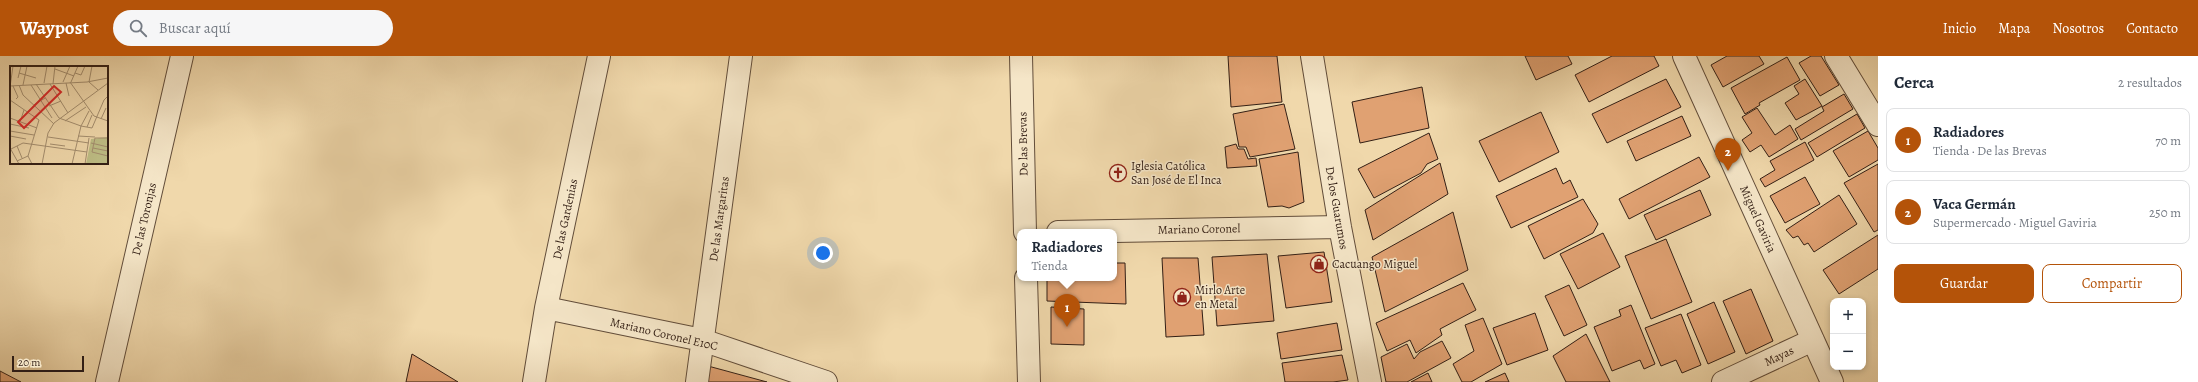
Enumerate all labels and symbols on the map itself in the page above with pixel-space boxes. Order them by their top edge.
inset map [10,66,108,164]
street label: De las Brevas [1014,112,1032,176]
pin: 2 [1715,138,1741,171]
place label: Iglesia Católica San José de El Inca [1131,158,1222,188]
church icon: Iglesia Católica San José de El Inca [1108,163,1128,183]
street label: De los Guarumos [1322,165,1352,251]
street label: De las Margaritas [705,175,733,263]
street label: De las Gardenias [549,177,581,261]
street label: De las Toronjas [128,181,160,257]
street label: Miguel Gaviria [1736,183,1780,256]
street label: Mariano Coronel [1158,220,1241,238]
your location [813,243,833,263]
shop icon: Cacuango Miguel [1309,254,1329,274]
place label: Cacuango Miguel [1332,256,1418,272]
place label: Mirlo Arte en Metal [1195,282,1245,312]
shop icon: Mirlo Arte en Metal [1172,287,1192,307]
pin: 1 [1054,294,1080,327]
street label: Mariano Coronel E10C [609,314,719,354]
street label: Mayas [1762,342,1797,370]
scale bar [12,354,84,373]

